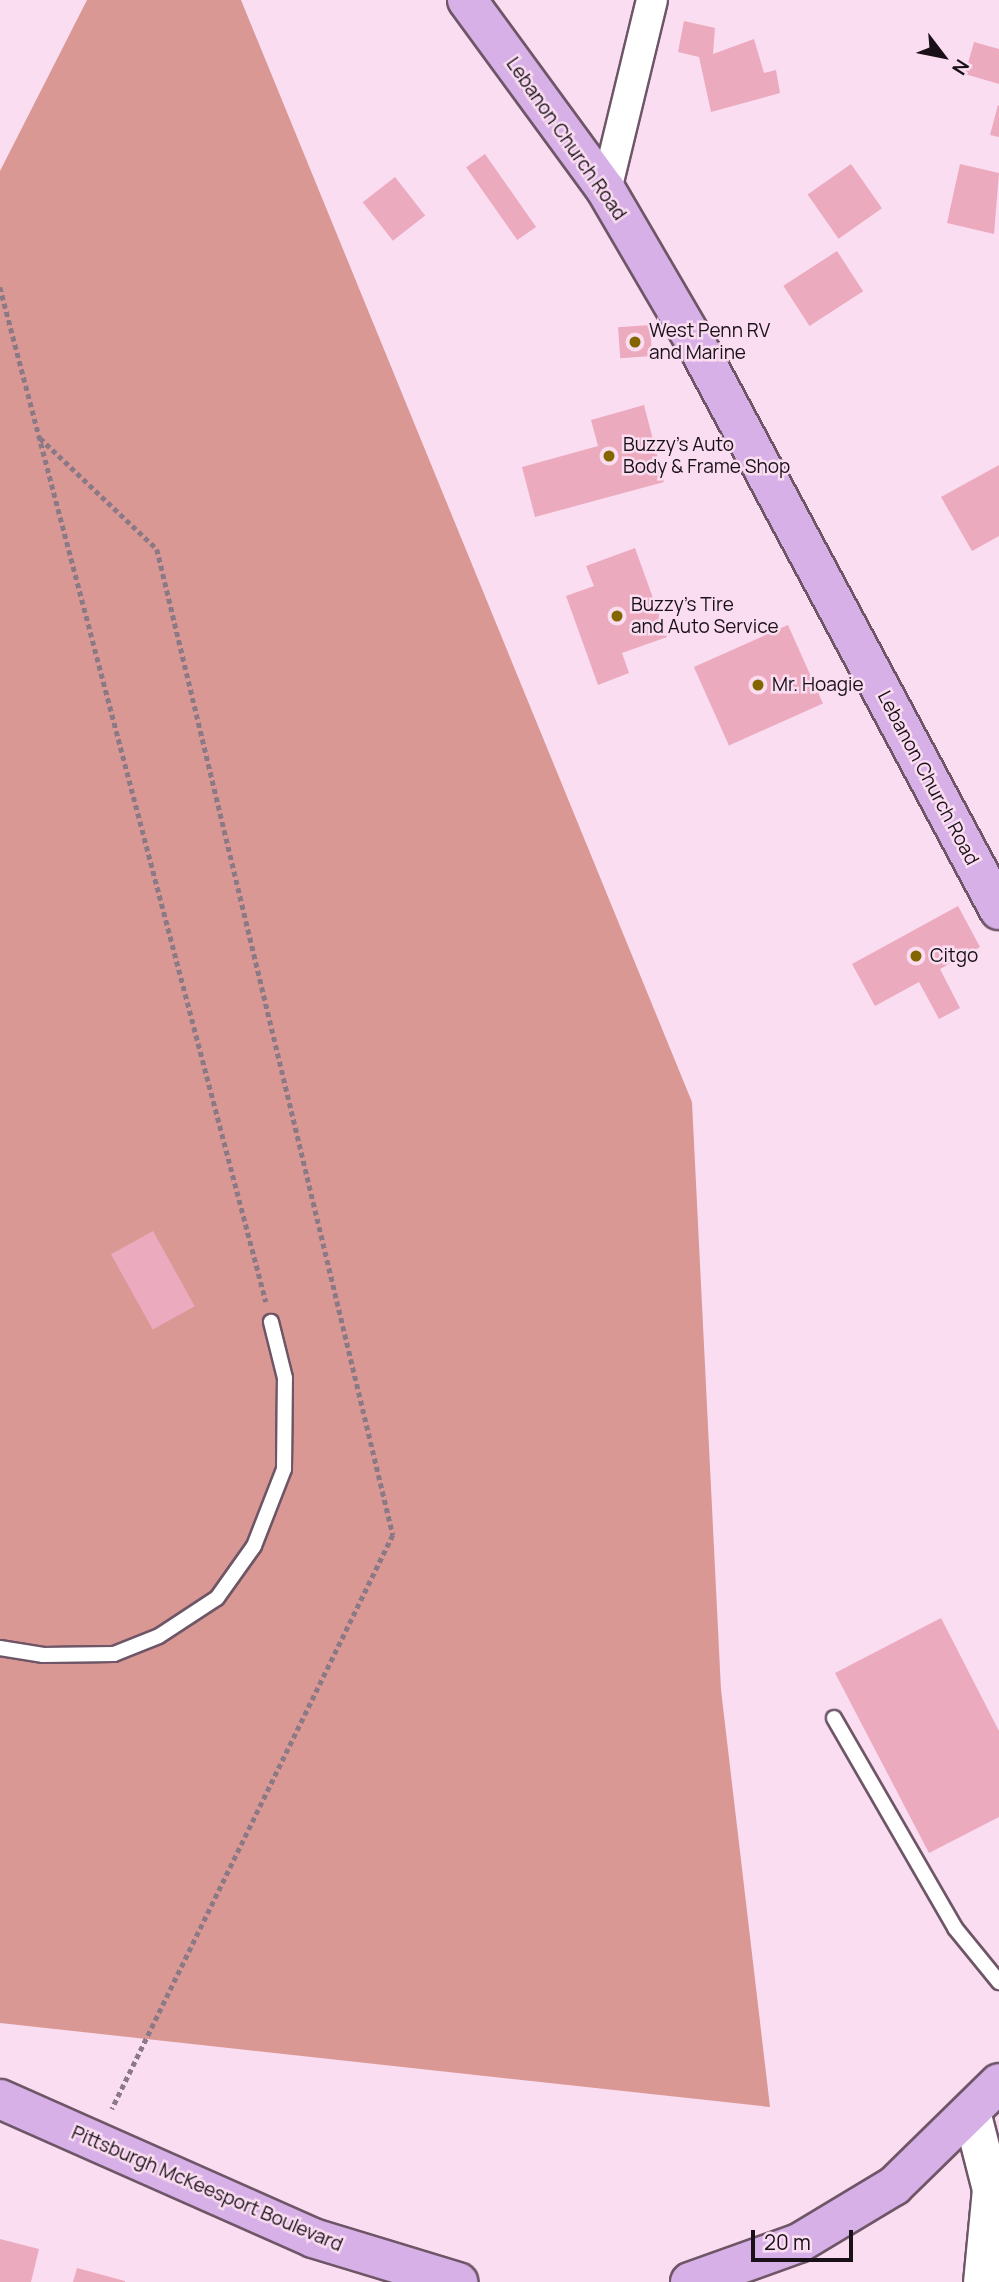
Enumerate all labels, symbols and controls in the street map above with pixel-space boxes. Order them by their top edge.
north arrow [908,21,978,91]
street label: Lebanon Church Road [501,53,631,225]
text: N [946,54,975,80]
place label: West Penn RV and Marine [649,320,770,364]
marker: West Penn RV and Marine [627,334,643,350]
place label: Buzzy's Auto Body & Frame Shop [623,434,790,478]
marker: Buzzy's Auto Body & Frame Shop [601,448,617,464]
place label: Buzzy's Tire and Auto Service [631,594,779,638]
marker: Buzzy's Tire and Auto Service [609,608,625,624]
place label: Mr. Hoagie [772,674,864,696]
marker: Mr. Hoagie [750,677,766,693]
street label: Lebanon Church Road [872,687,984,869]
place label: Citgo [930,945,978,967]
marker: Citgo [908,948,924,964]
street label: Pittsburgh McKeesport Boulevard [68,2121,346,2257]
scale bar [754,2216,856,2260]
text: 20 m [764,2228,811,2256]

